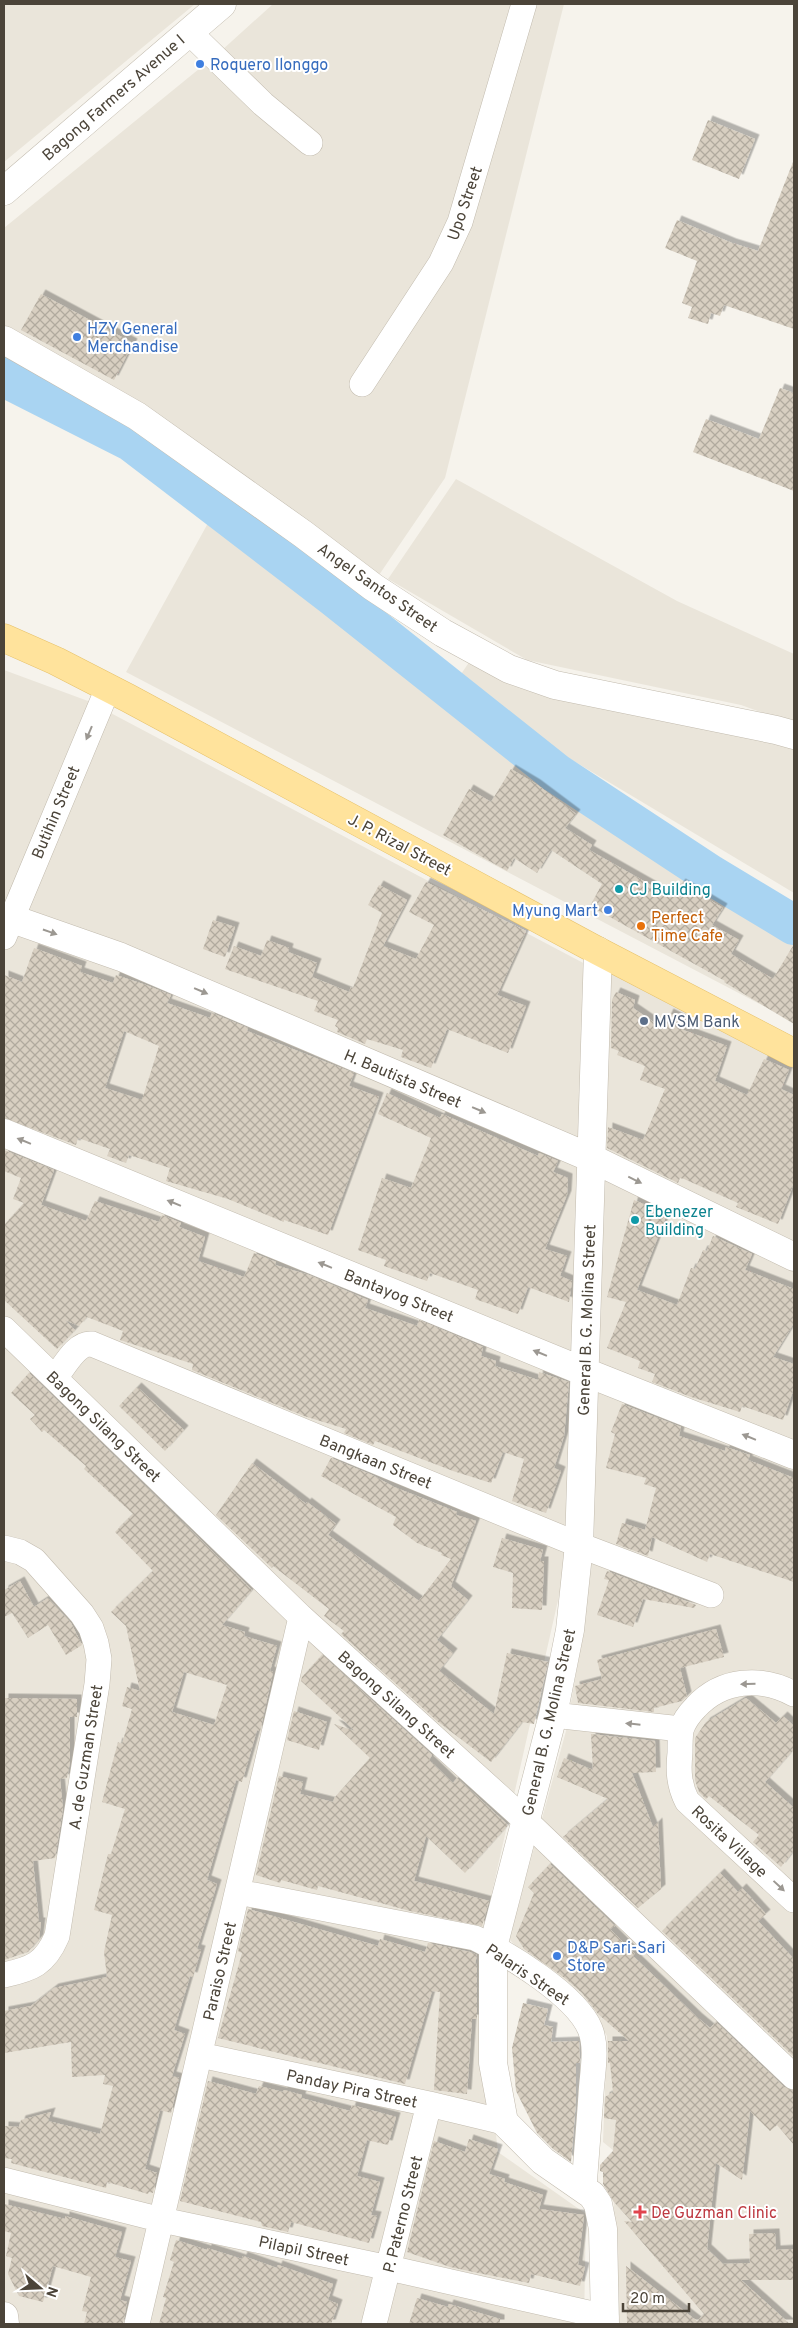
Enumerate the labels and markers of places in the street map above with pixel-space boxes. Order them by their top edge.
place label: Roquero Ilonggo [210,56,328,76]
marker: Roquero Ilonggo [194,58,206,70]
place label: HZY General Merchandise [87,320,178,358]
marker: HZY General Merchandise [71,331,83,343]
place label: CJ Building [629,881,711,901]
marker: CJ Building [613,883,625,895]
place label: Myung Mart [512,902,598,922]
marker: Myung Mart [602,904,614,916]
place label: Perfect Time Cafe [651,909,723,947]
marker: Perfect Time Cafe [635,920,647,932]
place label: MVSM Bank [654,1013,740,1033]
marker: MVSM Bank [638,1015,650,1027]
place label: Ebenezer Building [645,1203,713,1241]
marker: Ebenezer Building [629,1214,641,1226]
place label: D&P Sari-Sari Store [567,1939,666,1977]
marker: D&P Sari-Sari Store [551,1950,563,1962]
place label: De Guzman Clinic [651,2204,777,2224]
marker: De Guzman Clinic [633,2205,647,2219]

